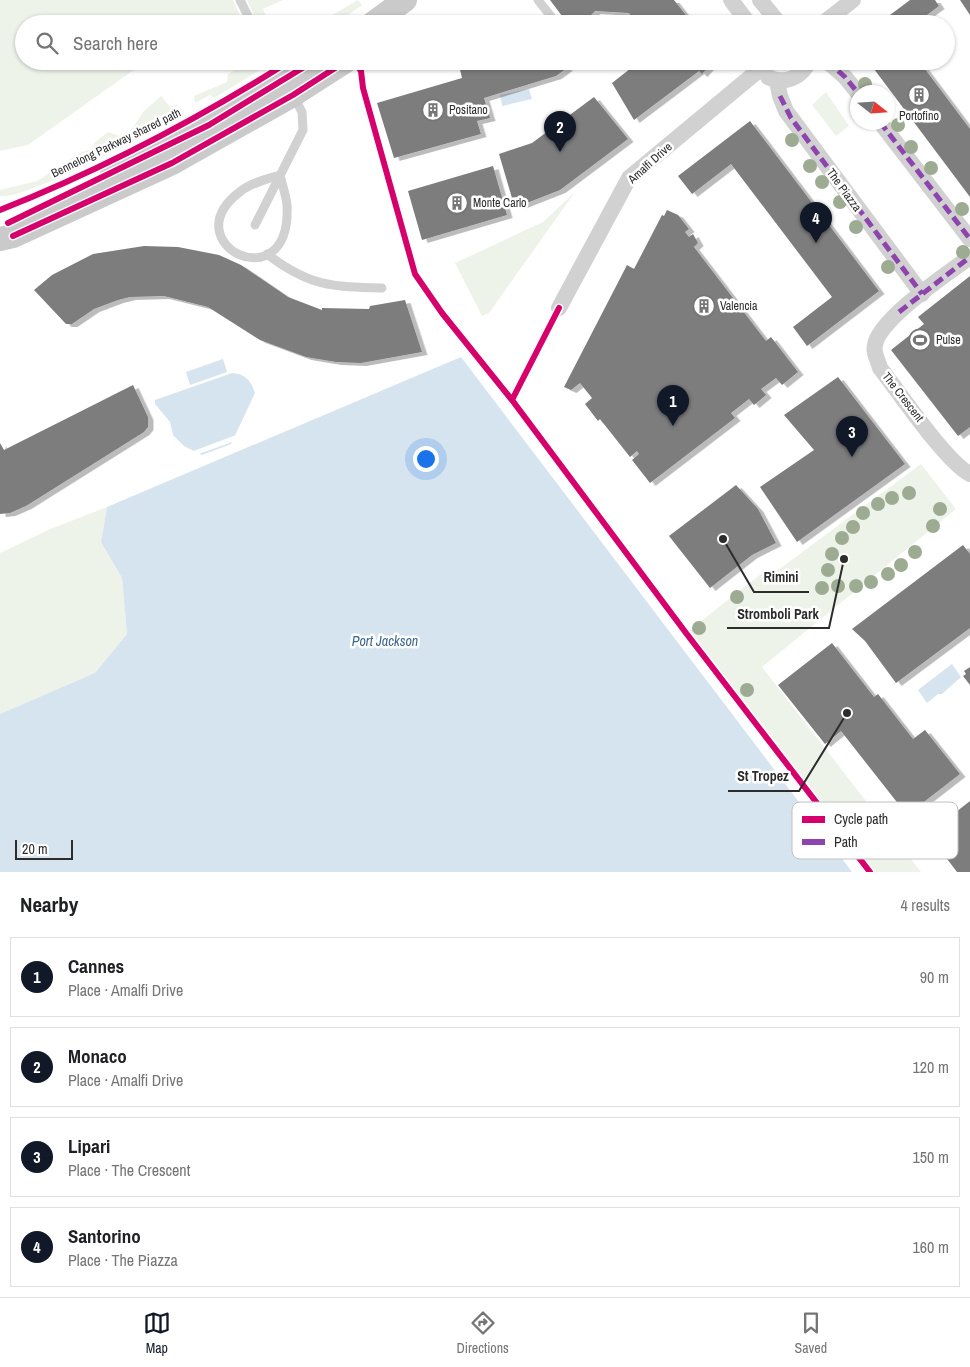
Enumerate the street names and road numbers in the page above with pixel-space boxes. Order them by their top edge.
street label: Bennelong Parkway shared path [49,105,183,181]
street label: Amalfi Drive [624,139,675,188]
street label: The Piazza [823,165,865,215]
street label: The Crescent [879,369,928,425]

